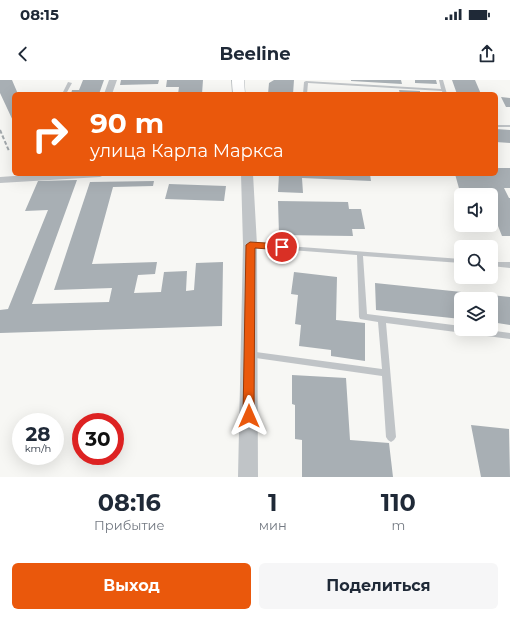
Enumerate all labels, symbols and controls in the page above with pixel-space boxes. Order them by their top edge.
text: 08:15 [20,5,59,24]
icon: back [12,43,34,65]
text: Beeline [219,43,291,65]
icon: share [476,43,498,65]
text: 90 m [90,106,164,140]
icon: right [24,108,76,160]
text: улица Карла Маркса [90,140,284,162]
map controls [454,188,498,336]
button: sound [454,188,498,232]
pin [265,230,299,264]
icon: arrive [271,236,293,258]
button: search [454,240,498,284]
button: layers [454,292,498,336]
position arrow [228,395,270,437]
speed limit sign: 30 [72,413,124,465]
text: 28 [26,422,51,446]
text: km/h [25,442,51,455]
text: 08:16 [98,488,161,517]
text: 1 [268,488,277,517]
text: 110 [381,488,416,517]
text: Прибытие [94,517,165,533]
text: мин [259,517,287,533]
text: m [391,517,405,533]
button: Выход [12,563,251,609]
button: Поделиться [259,563,498,609]

